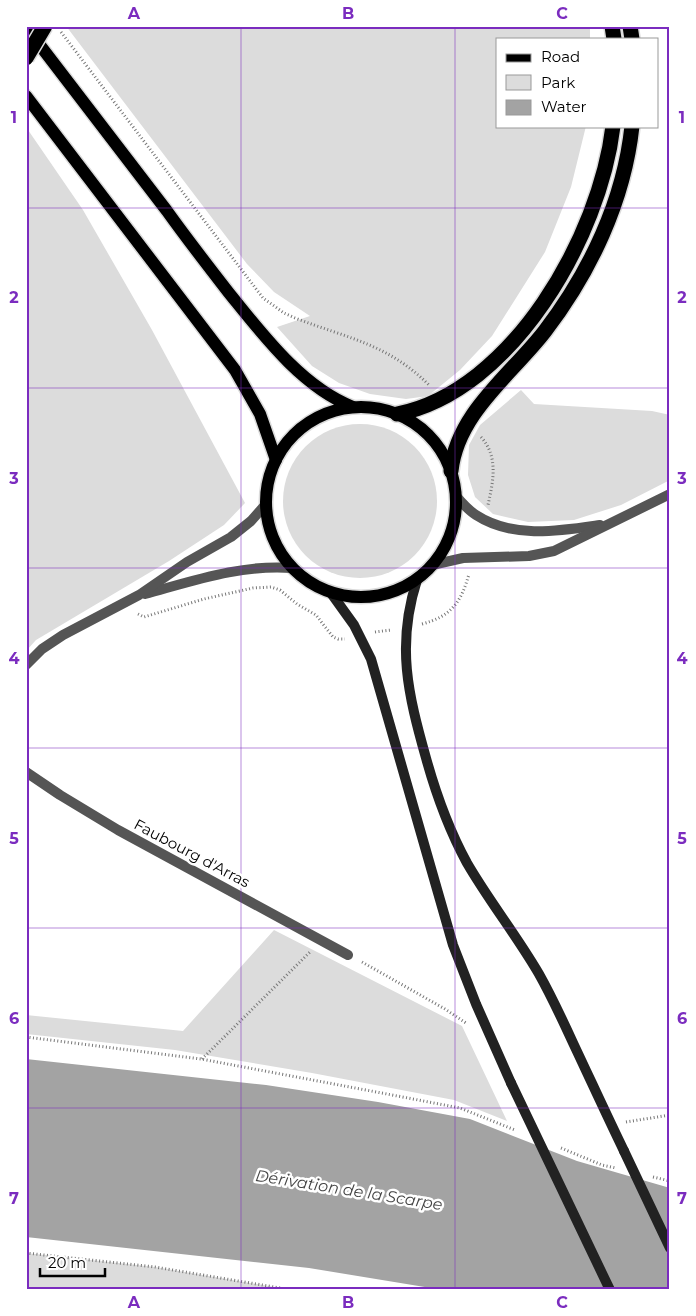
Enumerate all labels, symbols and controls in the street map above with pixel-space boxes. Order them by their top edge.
text: A [127,4,141,23]
text: B [342,4,354,23]
text: C [556,4,568,23]
legend [496,38,658,128]
text: Road [541,47,580,66]
text: Park [541,73,575,92]
text: Water [541,97,587,116]
text: 1 [11,108,17,127]
text: 1 [679,108,685,127]
text: 2 [9,288,19,307]
text: 2 [677,288,687,307]
text: 3 [8,469,19,488]
text: 3 [676,469,687,488]
text: 4 [8,649,20,668]
text: 4 [676,649,688,668]
street label: Faubourg d'Arras [131,814,253,892]
text: 5 [9,829,19,848]
text: 5 [677,829,687,848]
text: 6 [9,1009,19,1028]
text: 6 [677,1009,687,1028]
water label: Dérivation de la Scarpe [254,1166,444,1214]
text: 7 [9,1189,19,1208]
text: 7 [677,1189,687,1208]
scale bar [40,1246,105,1278]
text: 20 m [48,1253,86,1272]
text: A [127,1293,141,1312]
text: B [342,1293,354,1312]
text: C [556,1293,568,1312]

